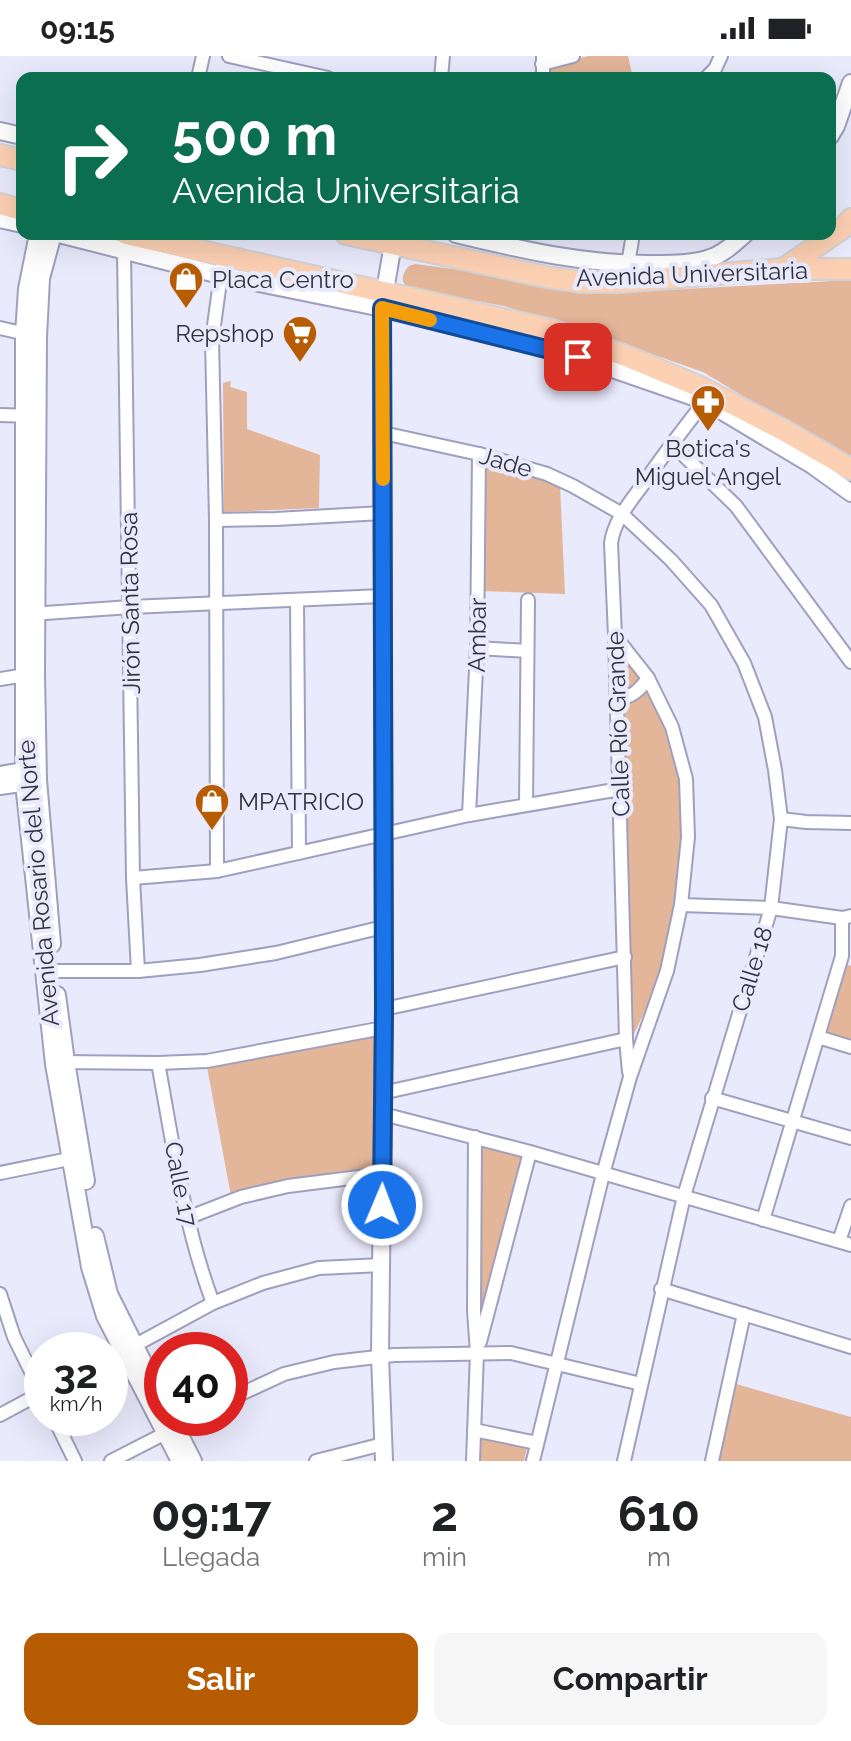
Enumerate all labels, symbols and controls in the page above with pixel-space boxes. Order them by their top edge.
text: 09:15 [40,11,115,46]
text: 500 m [172,102,337,168]
icon: right [40,104,144,208]
text: Avenida Universitaria [172,169,520,211]
street label: Avenida Universitaria [576,255,808,293]
shop icon: Placa Centro [167,260,205,310]
place label: Placa Centro [212,265,354,294]
supermarket icon: Repshop [281,314,319,364]
place label: Repshop [175,319,274,348]
pin [544,323,612,391]
icon: arrive [556,335,600,379]
pharmacy icon: Botica's Miguel Angel [689,383,727,433]
place label: Botica's Miguel Angel [635,434,782,491]
street label: Jade [476,441,536,483]
street label: Jirón Santa Rosa [114,512,146,694]
street label: Ambar [462,597,492,673]
street label: Calle Río Grande [600,631,636,817]
street label: Avenida Rosario del Norte [11,739,65,1027]
shop icon: MPATRICIO [193,782,231,832]
place label: MPATRICIO [238,787,364,816]
street label: Calle 18 [725,923,779,1015]
street label: Calle 17 [159,1139,203,1229]
position arrow [340,1163,424,1247]
speed limit sign: 40 [144,1332,248,1436]
text: 32 [54,1350,98,1397]
text: km/h [50,1392,102,1416]
text: 09:17 [151,1486,271,1542]
text: 2 [431,1486,458,1542]
text: 610 [618,1486,700,1542]
text: Llegada [162,1542,260,1572]
text: min [422,1542,467,1572]
text: m [647,1542,671,1572]
button: Salir [24,1633,418,1725]
button: Compartir [434,1633,827,1725]

